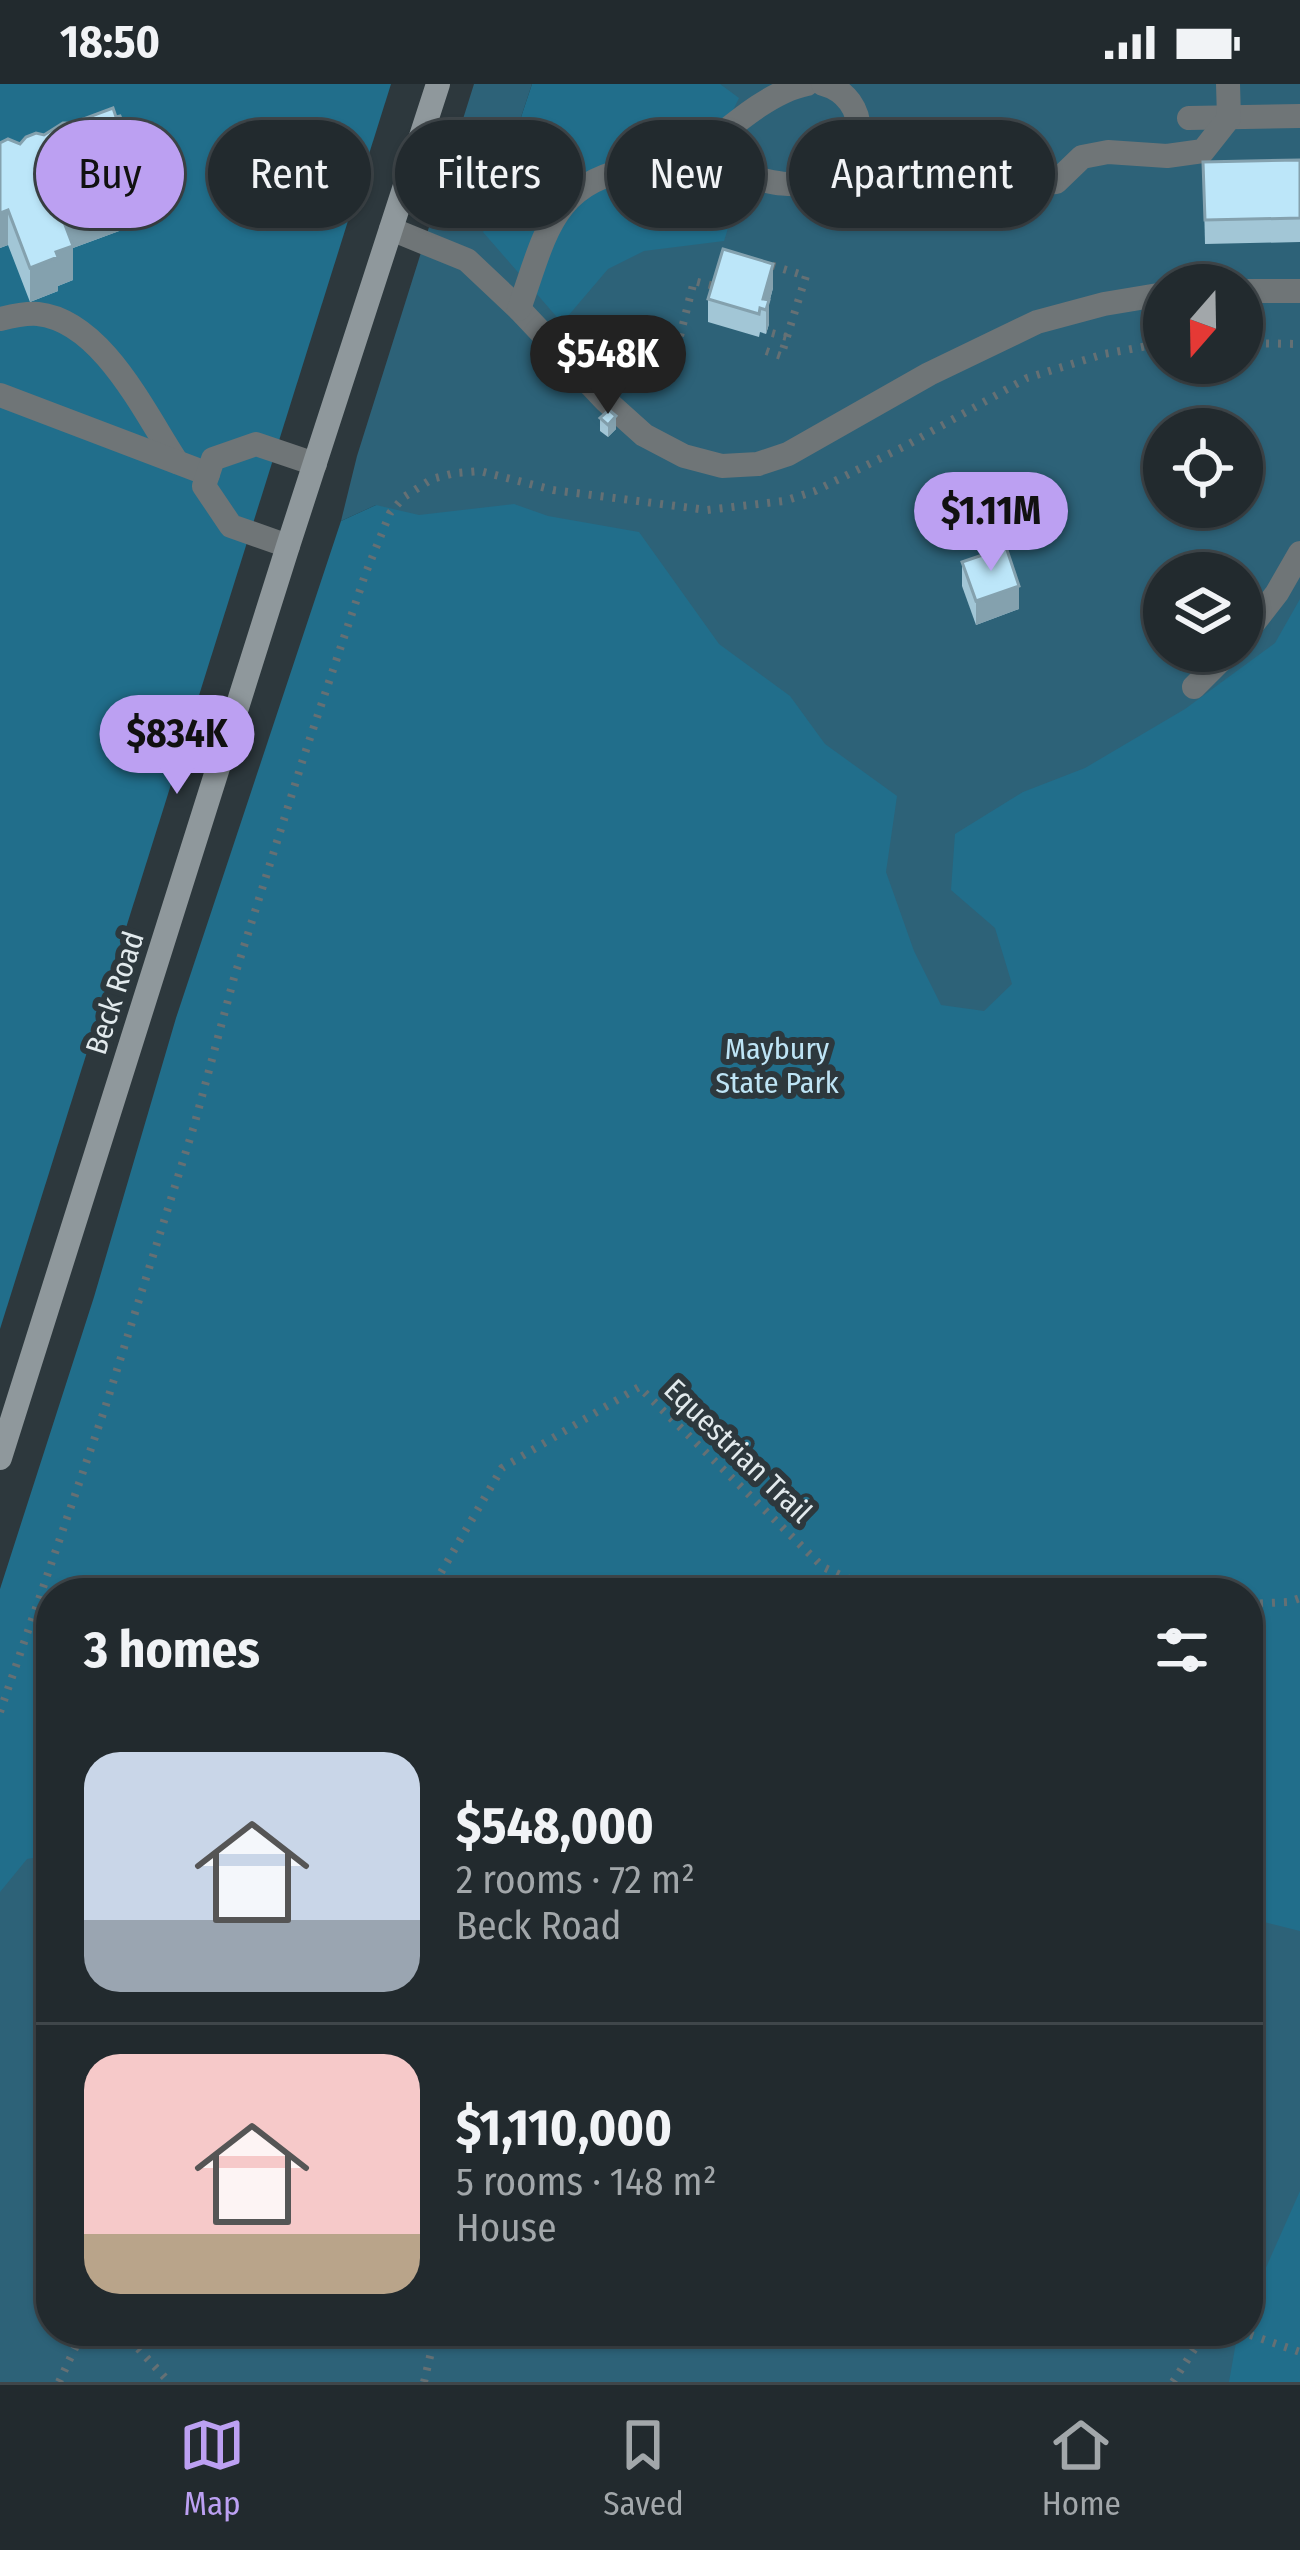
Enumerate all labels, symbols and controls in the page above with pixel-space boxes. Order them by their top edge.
text: 18:50 [60,15,160,69]
chip: Buy [36,120,184,228]
chip: Rent [208,120,371,228]
chip: Filters [395,120,583,228]
chip: New [607,120,765,228]
chip: Apartment [789,120,1055,228]
north arrow [1143,264,1263,384]
map controls [1143,264,1263,672]
pin: $548K [524,315,692,417]
text: $548K [557,331,659,377]
button: locate [1143,408,1263,528]
pin: $1.11M [893,472,1089,574]
text: $1.11M [941,488,1041,534]
button: layers [1143,552,1263,672]
pin: $834K [93,695,261,797]
text: $834K [126,711,228,757]
street label: Beck Road [78,927,152,1059]
park label: Maybury State Park [715,1031,839,1101]
street label: Equestrian Trail [657,1372,819,1530]
icon: filters [1149,1617,1215,1683]
text: 3 homes [84,1619,260,1681]
text: $548,000 [456,1795,654,1857]
icon: home [180,1800,324,1944]
text: 2 rooms · 72 m² [456,1857,695,1903]
text: Beck Road [456,1903,621,1949]
text: $1,110,000 [456,2097,672,2159]
icon: home [180,2102,324,2246]
text: 5 rooms · 148 m² [456,2159,717,2205]
text: House [456,2205,556,2251]
tab: Map [179,2412,245,2524]
tab: Saved [603,2412,684,2524]
tab: Home [1042,2412,1121,2524]

